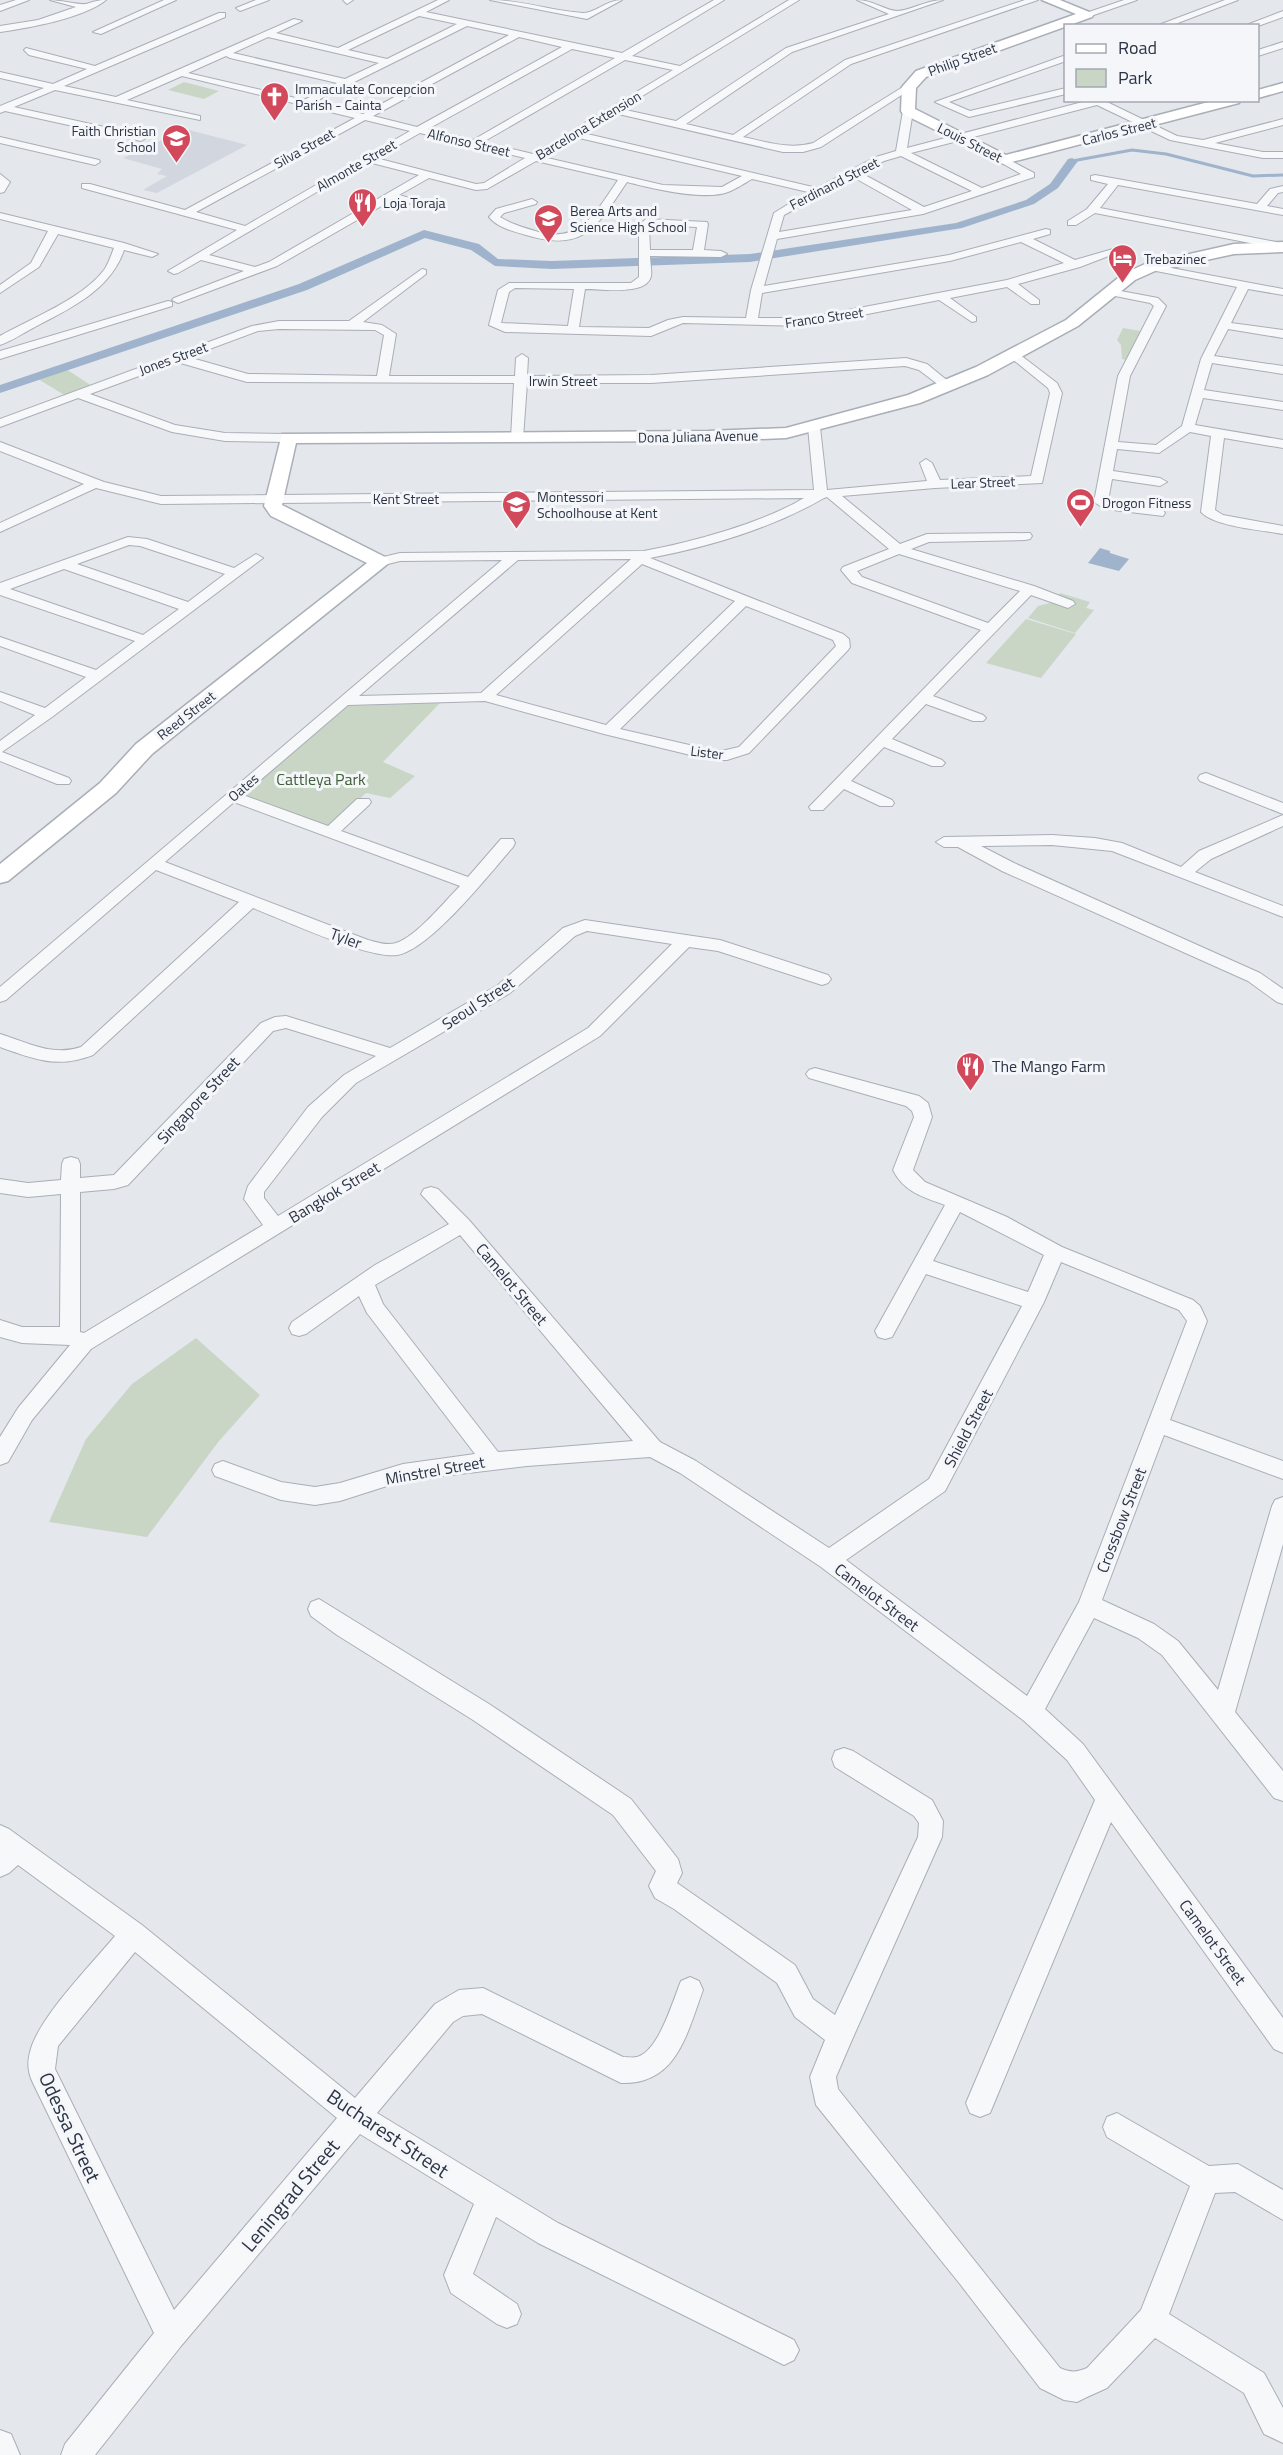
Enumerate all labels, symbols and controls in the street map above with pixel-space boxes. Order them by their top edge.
legend [1064,24,1259,102]
text: Road [1118,34,1157,61]
street label: Philip Street [925,37,999,81]
text: Park [1118,64,1153,91]
place label: Immaculate Concepcion Parish - Cainta [295,78,435,115]
church icon: Immaculate Concepcion Parish - Cainta [258,80,290,122]
street label: Barcelona Extension [531,85,645,165]
street label: Carlos Street [1080,112,1158,150]
street label: Louis Street [934,117,1006,167]
place label: Faith Christian School [71,120,156,157]
school or university icon: Faith Christian School [161,122,193,164]
street label: Alfonso Street [426,122,512,162]
street label: Silva Street [270,123,338,173]
street label: Almonte Street [312,134,400,196]
street label: Ferdinand Street [786,151,882,215]
restaurant icon: Loja Toraja [346,186,378,228]
place label: Loja Toraja [383,192,446,213]
place label: Berea Arts and Science High School [570,200,687,237]
school or university icon: Berea Arts and Science High School [533,202,565,244]
hotel icon: Trebazinec [1107,242,1139,284]
place label: Trebazinec [1144,248,1206,269]
street label: Franco Street [783,301,865,333]
street label: Jones Street [136,336,210,380]
street label: Irwin Street [529,370,597,391]
street label: Dona Juliana Avenue [638,424,758,448]
street label: Lear Street [950,470,1016,494]
place label: Montessori Schoolhouse at Kent [537,486,658,523]
sports icon: Drogon Fitness [1065,486,1097,528]
street label: Kent Street [373,488,439,509]
school or university icon: Montessori Schoolhouse at Kent [500,488,532,530]
place label: Drogon Fitness [1102,492,1191,513]
street label: Reed Street [152,685,220,745]
street label: Lister [689,740,725,764]
park label: Cattleya Park [276,767,366,791]
street label: Oates [223,768,263,806]
street label: Tyler [327,921,366,955]
street label: Seoul Street [437,970,519,1035]
restaurant icon: The Mango Farm [955,1050,987,1092]
street label: Singapore Street [151,1051,245,1149]
place label: The Mango Farm [992,1054,1106,1078]
street label: Bangkok Street [284,1155,385,1229]
street label: Camelot Street [470,1238,554,1331]
street label: Shield Street [937,1384,999,1472]
street label: Minstrel Street [383,1449,487,1491]
street label: Crossbow Street [1090,1463,1152,1576]
street label: Camelot Street [830,1557,925,1637]
street label: Camelot Street [1174,1894,1253,1990]
street label: Odessa Street [31,2067,109,2187]
street label: Bucharest Street [321,2081,455,2185]
street label: Leningrad Street [233,2132,347,2258]

